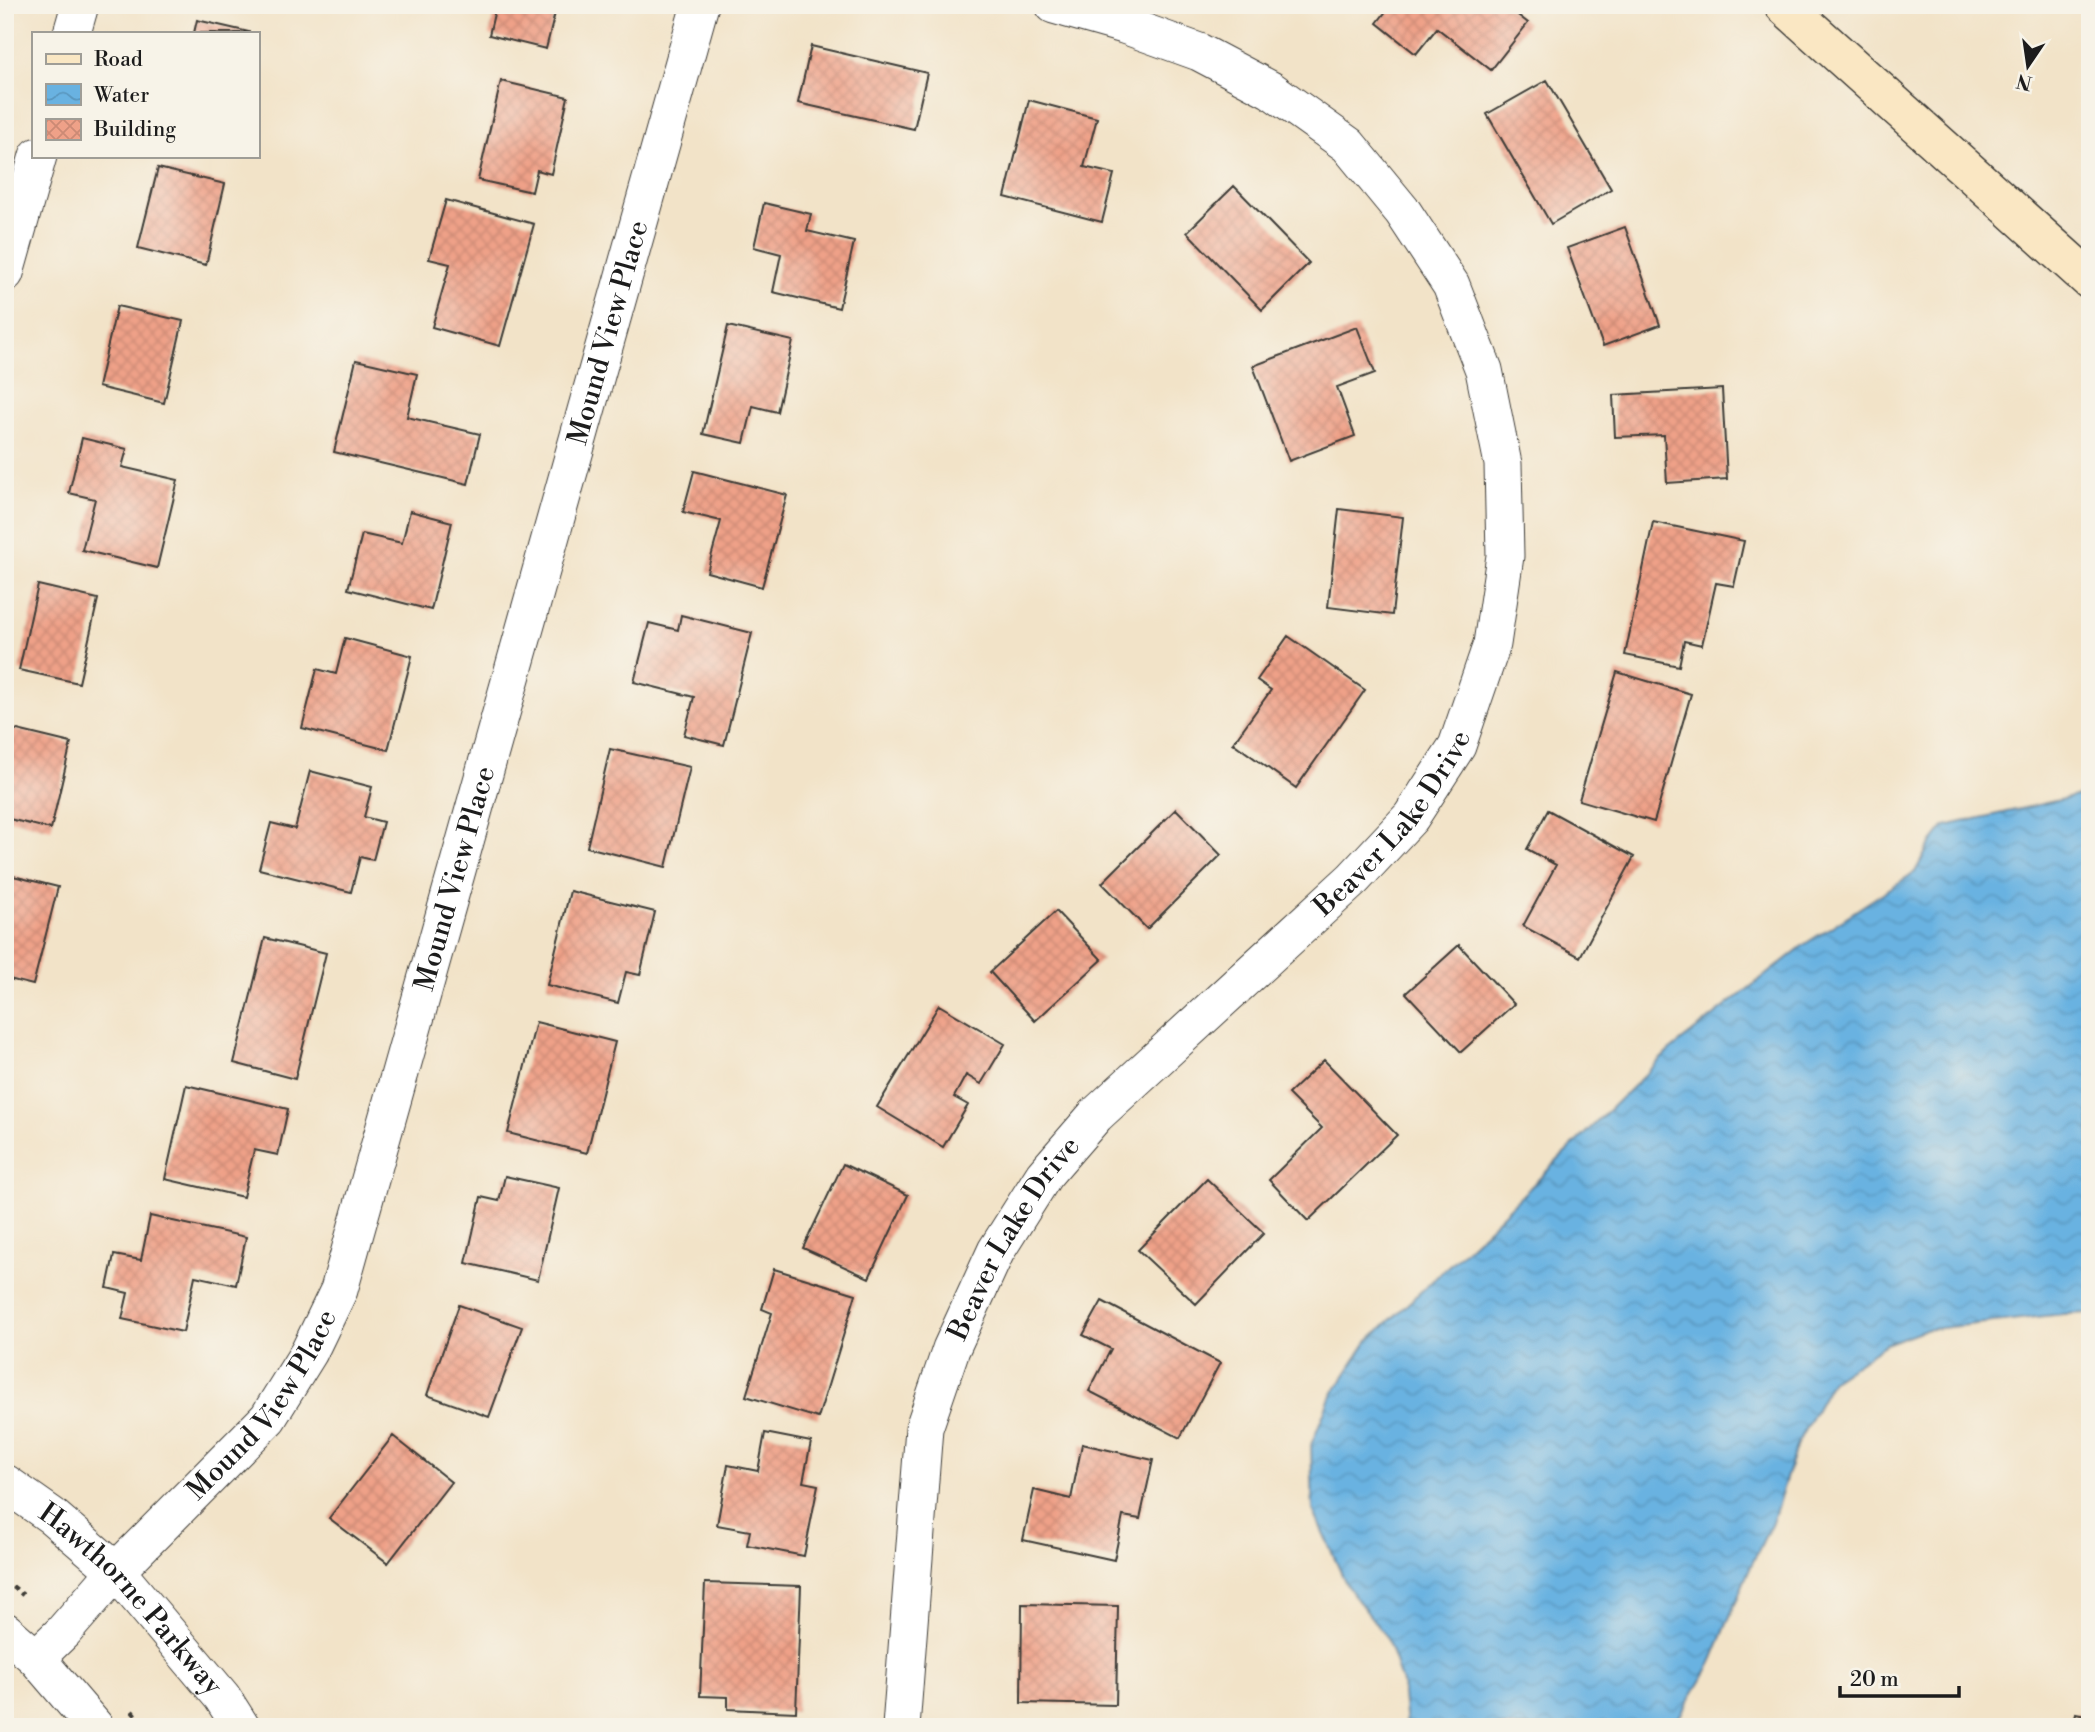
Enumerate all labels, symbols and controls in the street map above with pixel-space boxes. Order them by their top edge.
legend [32,32,259,158]
north arrow [1994,32,2064,102]
text: Road [94,47,143,73]
text: N [2014,68,2034,95]
text: Water [93,83,149,109]
text: Building [93,117,176,143]
street label: Mound View Place [560,216,656,449]
street label: Beaver Lake Drive [1306,726,1478,925]
street label: Mound View Place [406,762,503,995]
street label: Beaver Lake Drive [940,1129,1087,1346]
street label: Mound View Place [179,1304,344,1507]
street label: Hawthorne Parkway [32,1495,230,1702]
scale bar [1840,1655,1958,1699]
text: 20 m [1850,1667,1899,1693]

